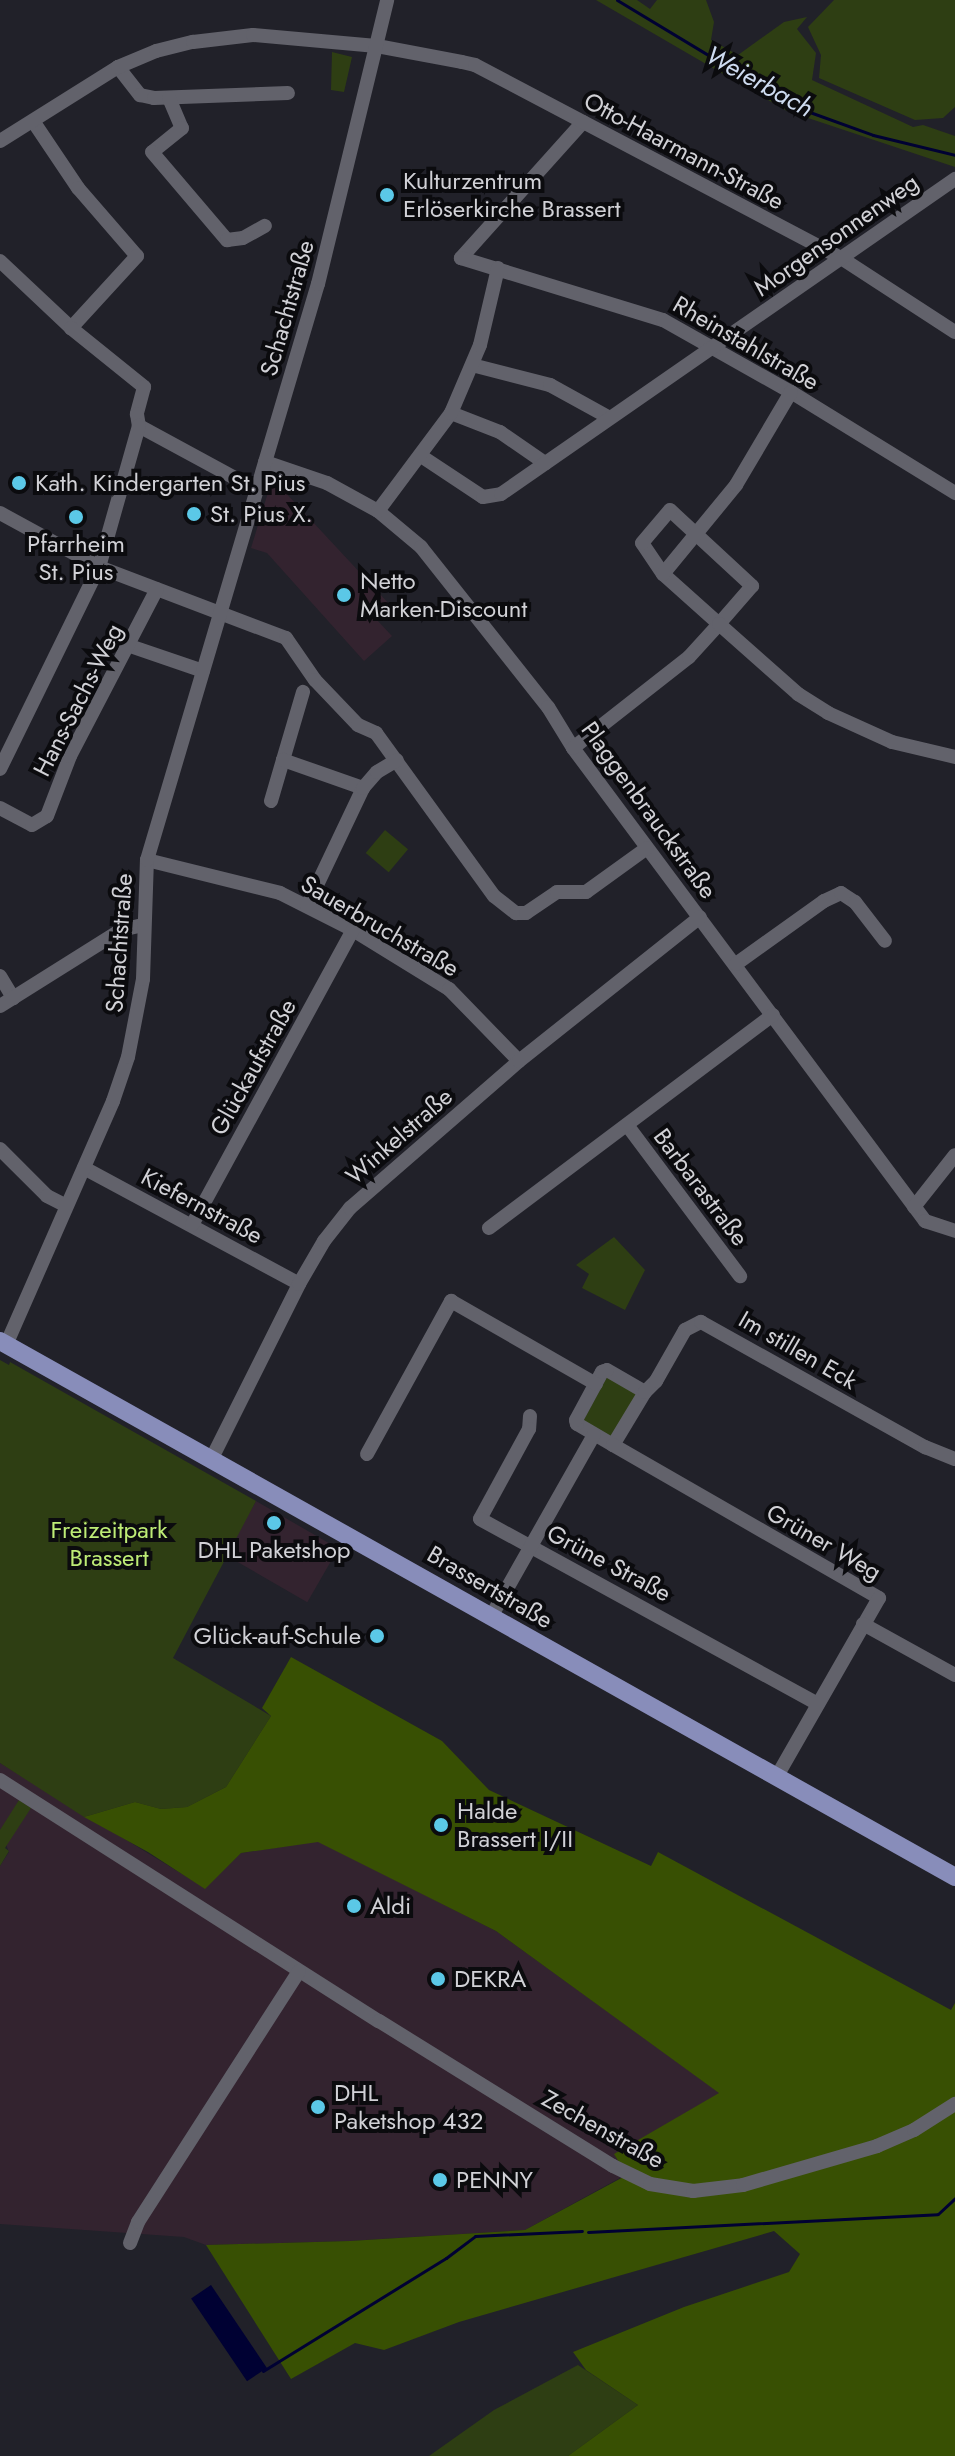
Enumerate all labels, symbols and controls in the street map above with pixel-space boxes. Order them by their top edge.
water label: Weierbach [700,40,818,124]
street label: Otto-Haarmann-Straße [579,86,789,216]
place label: Kulturzentrum Erlöserkirche Brassert [403,167,620,223]
street label: Morgensonnenweg [748,168,924,302]
marker: Kulturzentrum Erlöserkirche Brassert [378,186,396,204]
street label: Schachtstraße [254,237,320,379]
street label: Rheinstahlstraße [668,290,824,396]
place label: Kath. Kindergarten St. Pius [35,469,306,497]
marker: Kath. Kindergarten St. Pius [10,474,28,492]
place label: St. Pius X. [210,500,313,528]
marker: St. Pius X. [185,505,203,523]
marker: Pfarrheim St. Pius [67,508,85,526]
place label: Pfarrheim St. Pius [27,530,125,586]
place label: Netto Marken-Discount [360,567,527,623]
marker: Netto Marken-Discount [335,586,353,604]
street label: Hans-Sachs-Weg [27,619,129,781]
street label: Plaggenbrauckstraße [575,716,723,904]
street label: Sauerbruchstraße [296,869,464,983]
street label: Schachtstraße [100,872,138,1014]
street label: Glückaufstraße [204,994,302,1140]
street label: Winkelstraße [340,1082,458,1190]
street label: Barbarastraße [648,1123,754,1251]
street label: Kiefernstraße [136,1162,268,1250]
street label: Im stillen Eck [734,1305,862,1395]
street label: Grüner Weg [762,1498,886,1586]
marker: DHL Paketshop [265,1514,283,1532]
park label: Freizeitpark Brassert [50,1516,168,1572]
street label: Grüne Straße [542,1518,676,1608]
place label: DHL Paketshop [198,1536,350,1564]
street label: Brassertstraße [422,1540,558,1634]
place label: Glück-auf-Schule [193,1622,361,1650]
marker: Glück-auf-Schule [368,1627,386,1645]
place label: Halde Brassert I/II [457,1797,573,1853]
marker: Halde Brassert I/II [432,1816,450,1834]
place label: Aldi [370,1892,411,1920]
marker: Aldi [345,1897,363,1915]
place label: DEKRA [454,1965,526,1993]
marker: DEKRA [429,1970,447,1988]
place label: DHL Paketshop 432 [334,2079,483,2135]
street label: Zechenstraße [537,2084,669,2174]
marker: DHL Paketshop 432 [309,2098,327,2116]
place label: PENNY [456,2166,533,2194]
marker: PENNY [431,2171,449,2189]

